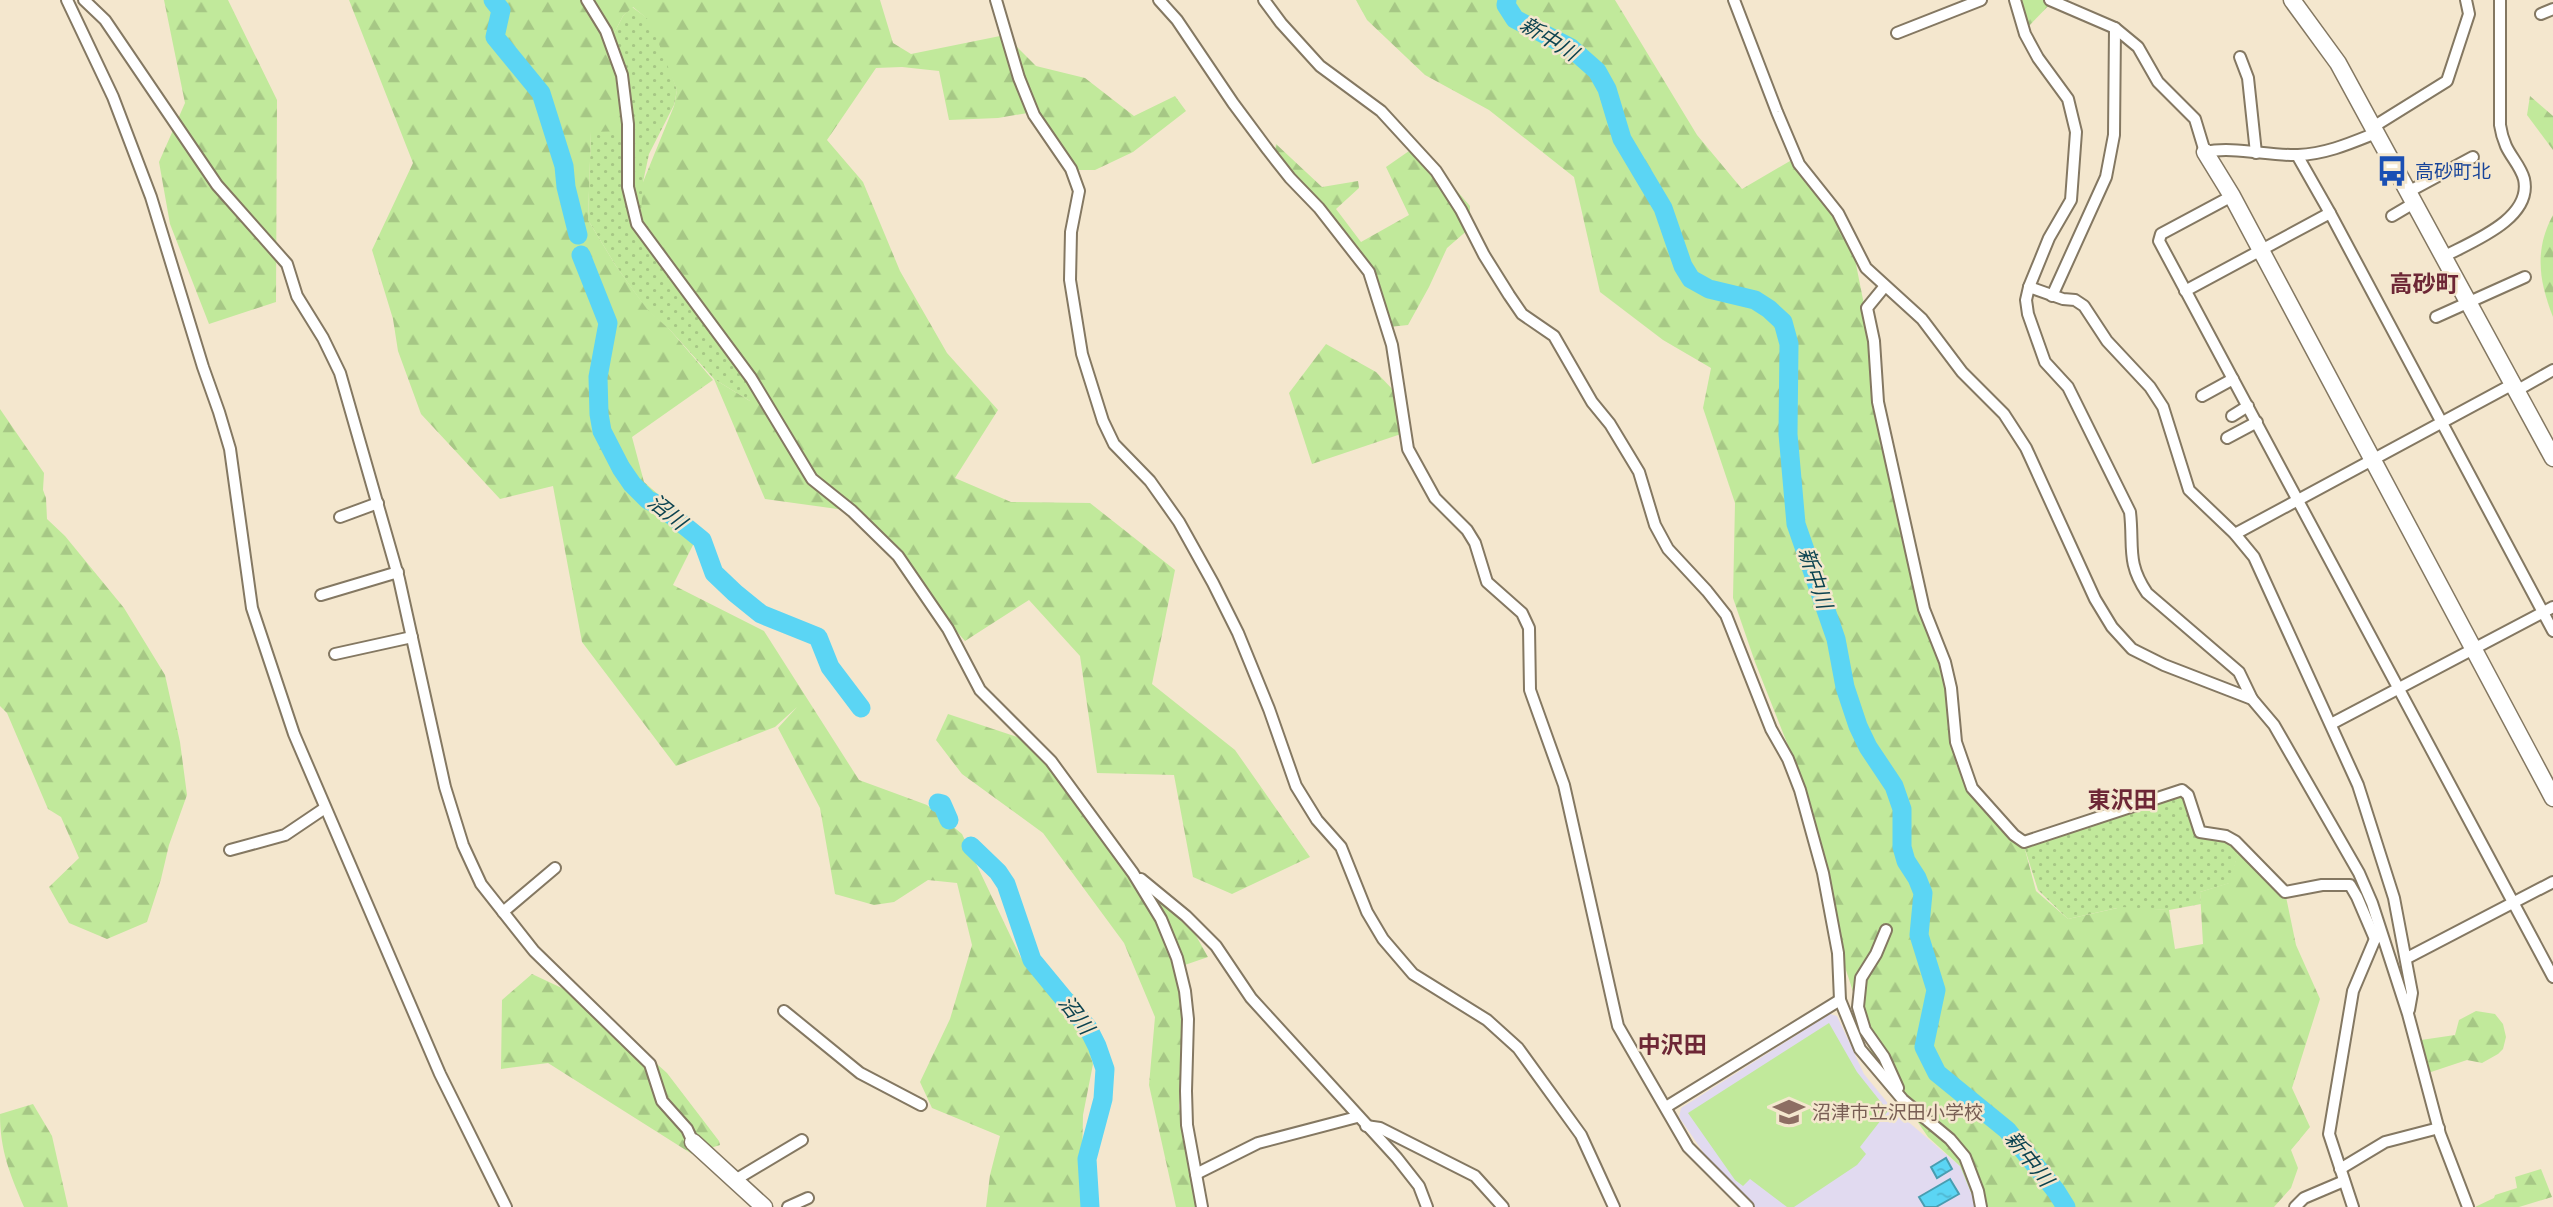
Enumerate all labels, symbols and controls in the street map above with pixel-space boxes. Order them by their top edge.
water label: 新中川 [1515,10,1585,69]
bus stop icon: 高砂町北 [2375,154,2409,188]
place label: 高砂町北 [2415,159,2491,185]
district label: 高砂町 [2390,269,2459,300]
water label: 沼川 [642,488,694,537]
water label: 新中川 [1792,544,1839,614]
district label: 東沢田 [2088,785,2157,816]
water label: 沼川 [1052,990,1101,1042]
district label: 中沢田 [1638,1030,1707,1061]
school or university icon: 沼津市立沢田小学校 [1772,1095,1806,1129]
place label: 沼津市立沢田小学校 [1812,1100,1983,1126]
water label: 新中川 [1999,1126,2061,1194]

